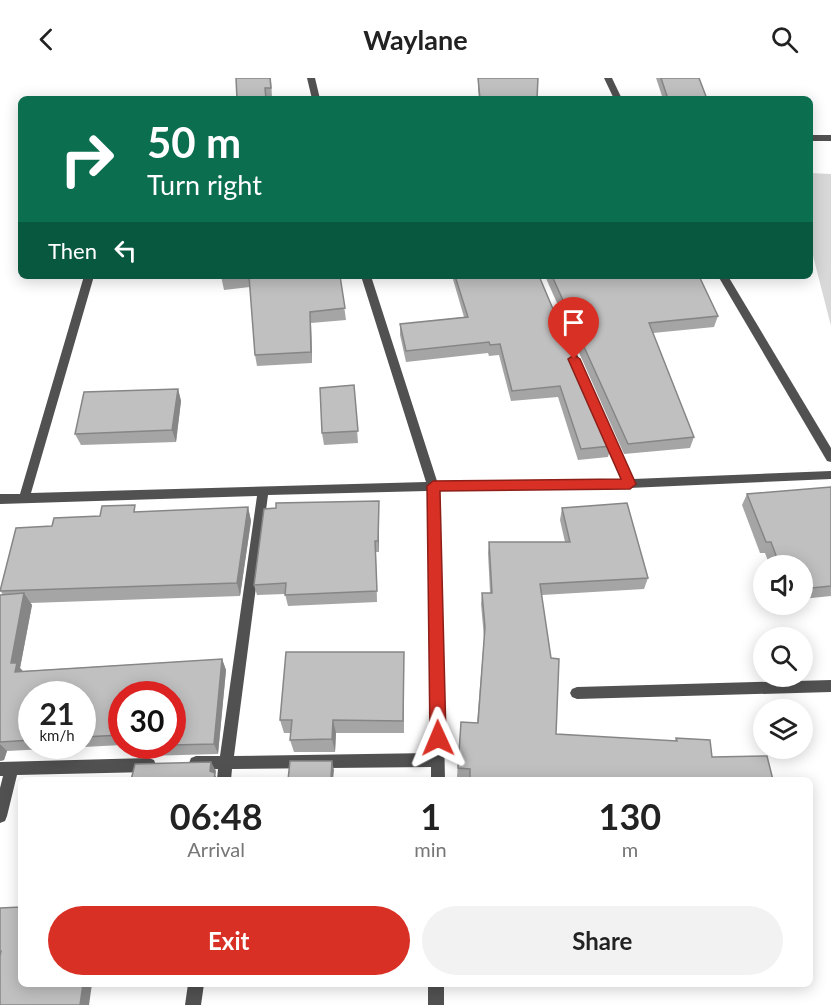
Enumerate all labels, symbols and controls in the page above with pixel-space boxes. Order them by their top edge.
icon: back [30,23,63,56]
text: Waylane [363,23,468,56]
icon: search [768,23,801,56]
text: 50 m [147,117,241,167]
icon: right [48,120,126,198]
text: Turn right [147,168,262,201]
icon: left [109,234,142,267]
text: Then [48,237,97,264]
pin [548,297,599,359]
icon: arrive [557,306,590,339]
map controls [753,555,813,759]
button: sound [753,555,813,615]
button: search [753,627,813,687]
speed limit sign: 30 [108,681,186,759]
text: 21 [40,695,74,731]
button: layers [753,699,813,759]
position arrow [406,706,470,770]
text: km/h [39,726,75,744]
text: 06:48 [170,794,263,838]
text: 1 [420,794,441,838]
text: 130 [599,794,661,838]
text: Arrival [187,837,245,861]
text: min [414,837,447,861]
text: m [622,837,638,861]
button: Exit [48,906,410,975]
button: Share [422,906,783,975]

